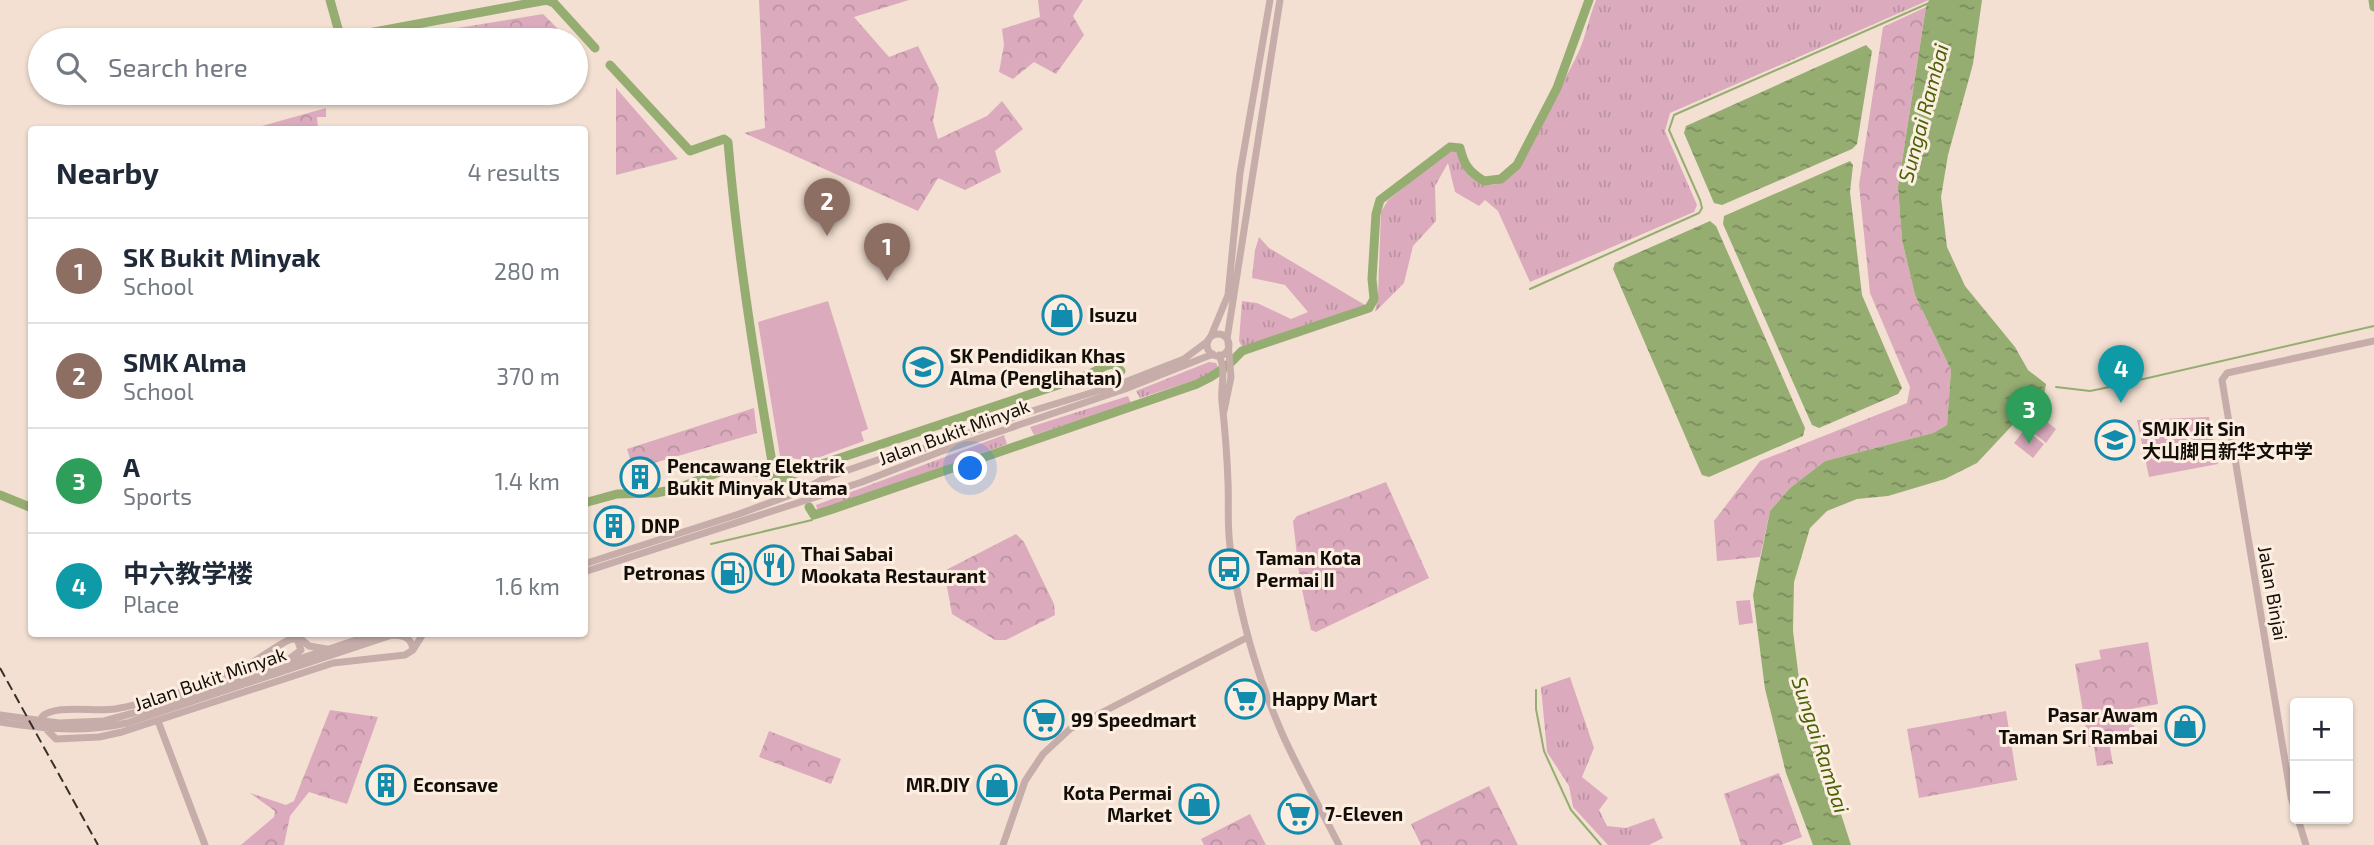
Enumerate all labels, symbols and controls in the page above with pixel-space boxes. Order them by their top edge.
search box [28,28,588,105]
water label: Sungai Rambai [1892,41,1953,185]
icon: search [52,48,90,86]
text: Search here [108,51,248,82]
text: Nearby [56,154,159,190]
text: 4 results [468,158,560,186]
pin: 2 [804,178,850,236]
pin: 1 [864,223,910,281]
text: SK Bukit Minyak [123,241,321,272]
text: 1 [74,257,84,285]
text: 280 m [494,257,560,285]
text: School [123,272,193,300]
shop icon: Isuzu [1041,294,1083,336]
place label: Isuzu [1089,303,1137,326]
place label: SK Pendidikan Khas Alma (Penglihatan) [950,344,1125,389]
pin: 4 [2098,345,2144,403]
text: SMK Alma [123,346,247,377]
school or university icon: SK Pendidikan Khas Alma (Penglihatan) [902,346,944,388]
text: 2 [72,362,86,390]
text: 370 m [496,362,560,390]
text: School [123,377,193,405]
pin: 3 [2006,386,2052,444]
street label: Jalan Bukit Minyak [875,393,1033,470]
place label: SMJK Jit Sin 大山脚日新华文中学 [2142,417,2313,462]
school or university icon: SMJK Jit Sin 大山脚日新华文中学 [2094,419,2136,461]
text: A [123,451,140,482]
your location [953,451,987,485]
place label: Pencawang Elektrik Bukit Minyak Utama [667,454,848,500]
building icon: Pencawang Elektrik Bukit Minyak Utama [619,456,661,498]
text: 3 [72,467,86,495]
text: 1.4 km [495,467,560,495]
text: Sports [123,482,192,510]
building icon: DNP [593,505,635,547]
place label: DNP [641,514,680,537]
place label: Thai Sabai Mookata Restaurant [801,542,986,587]
restaurant icon: Thai Sabai Mookata Restaurant [753,544,795,586]
street label: Jalan Binjai [2254,544,2293,642]
place label: Taman Kota Permai II [1256,546,1361,591]
bus stop icon: Taman Kota Permai II [1208,548,1250,590]
fuel station icon: Petronas [711,552,753,594]
text: 中六教学楼 [123,557,253,588]
place label: Petronas [623,561,705,584]
text: 4 [72,572,86,600]
text: 1.6 km [495,572,560,600]
text: Place [123,590,179,618]
street label: Jalan Bukit Minyak [131,642,289,715]
water label: Sungai Rambai [1788,673,1855,816]
supermarket icon: Happy Mart [1224,678,1266,720]
place label: Happy Mart [1272,687,1377,711]
map controls [2290,698,2353,824]
button: + [2290,698,2353,761]
supermarket icon: 99 Speedmart [1023,699,1065,741]
place label: Pasar Awam Taman Sri Rambai [1998,703,2158,748]
shop icon: Pasar Awam Taman Sri Rambai [2164,705,2206,747]
place label: 99 Speedmart [1071,708,1197,731]
button: − [2290,761,2353,824]
building icon: Econsave [365,764,407,806]
shop icon: MR.DIY [976,764,1018,806]
place label: Econsave [413,773,499,796]
place label: MR.DIY [906,773,970,796]
place label: Kota Permai Market [1063,781,1172,826]
shop icon: Kota Permai Market [1178,783,1220,825]
supermarket icon: 7-Eleven [1277,793,1319,835]
place label: 7-Eleven [1325,802,1403,825]

